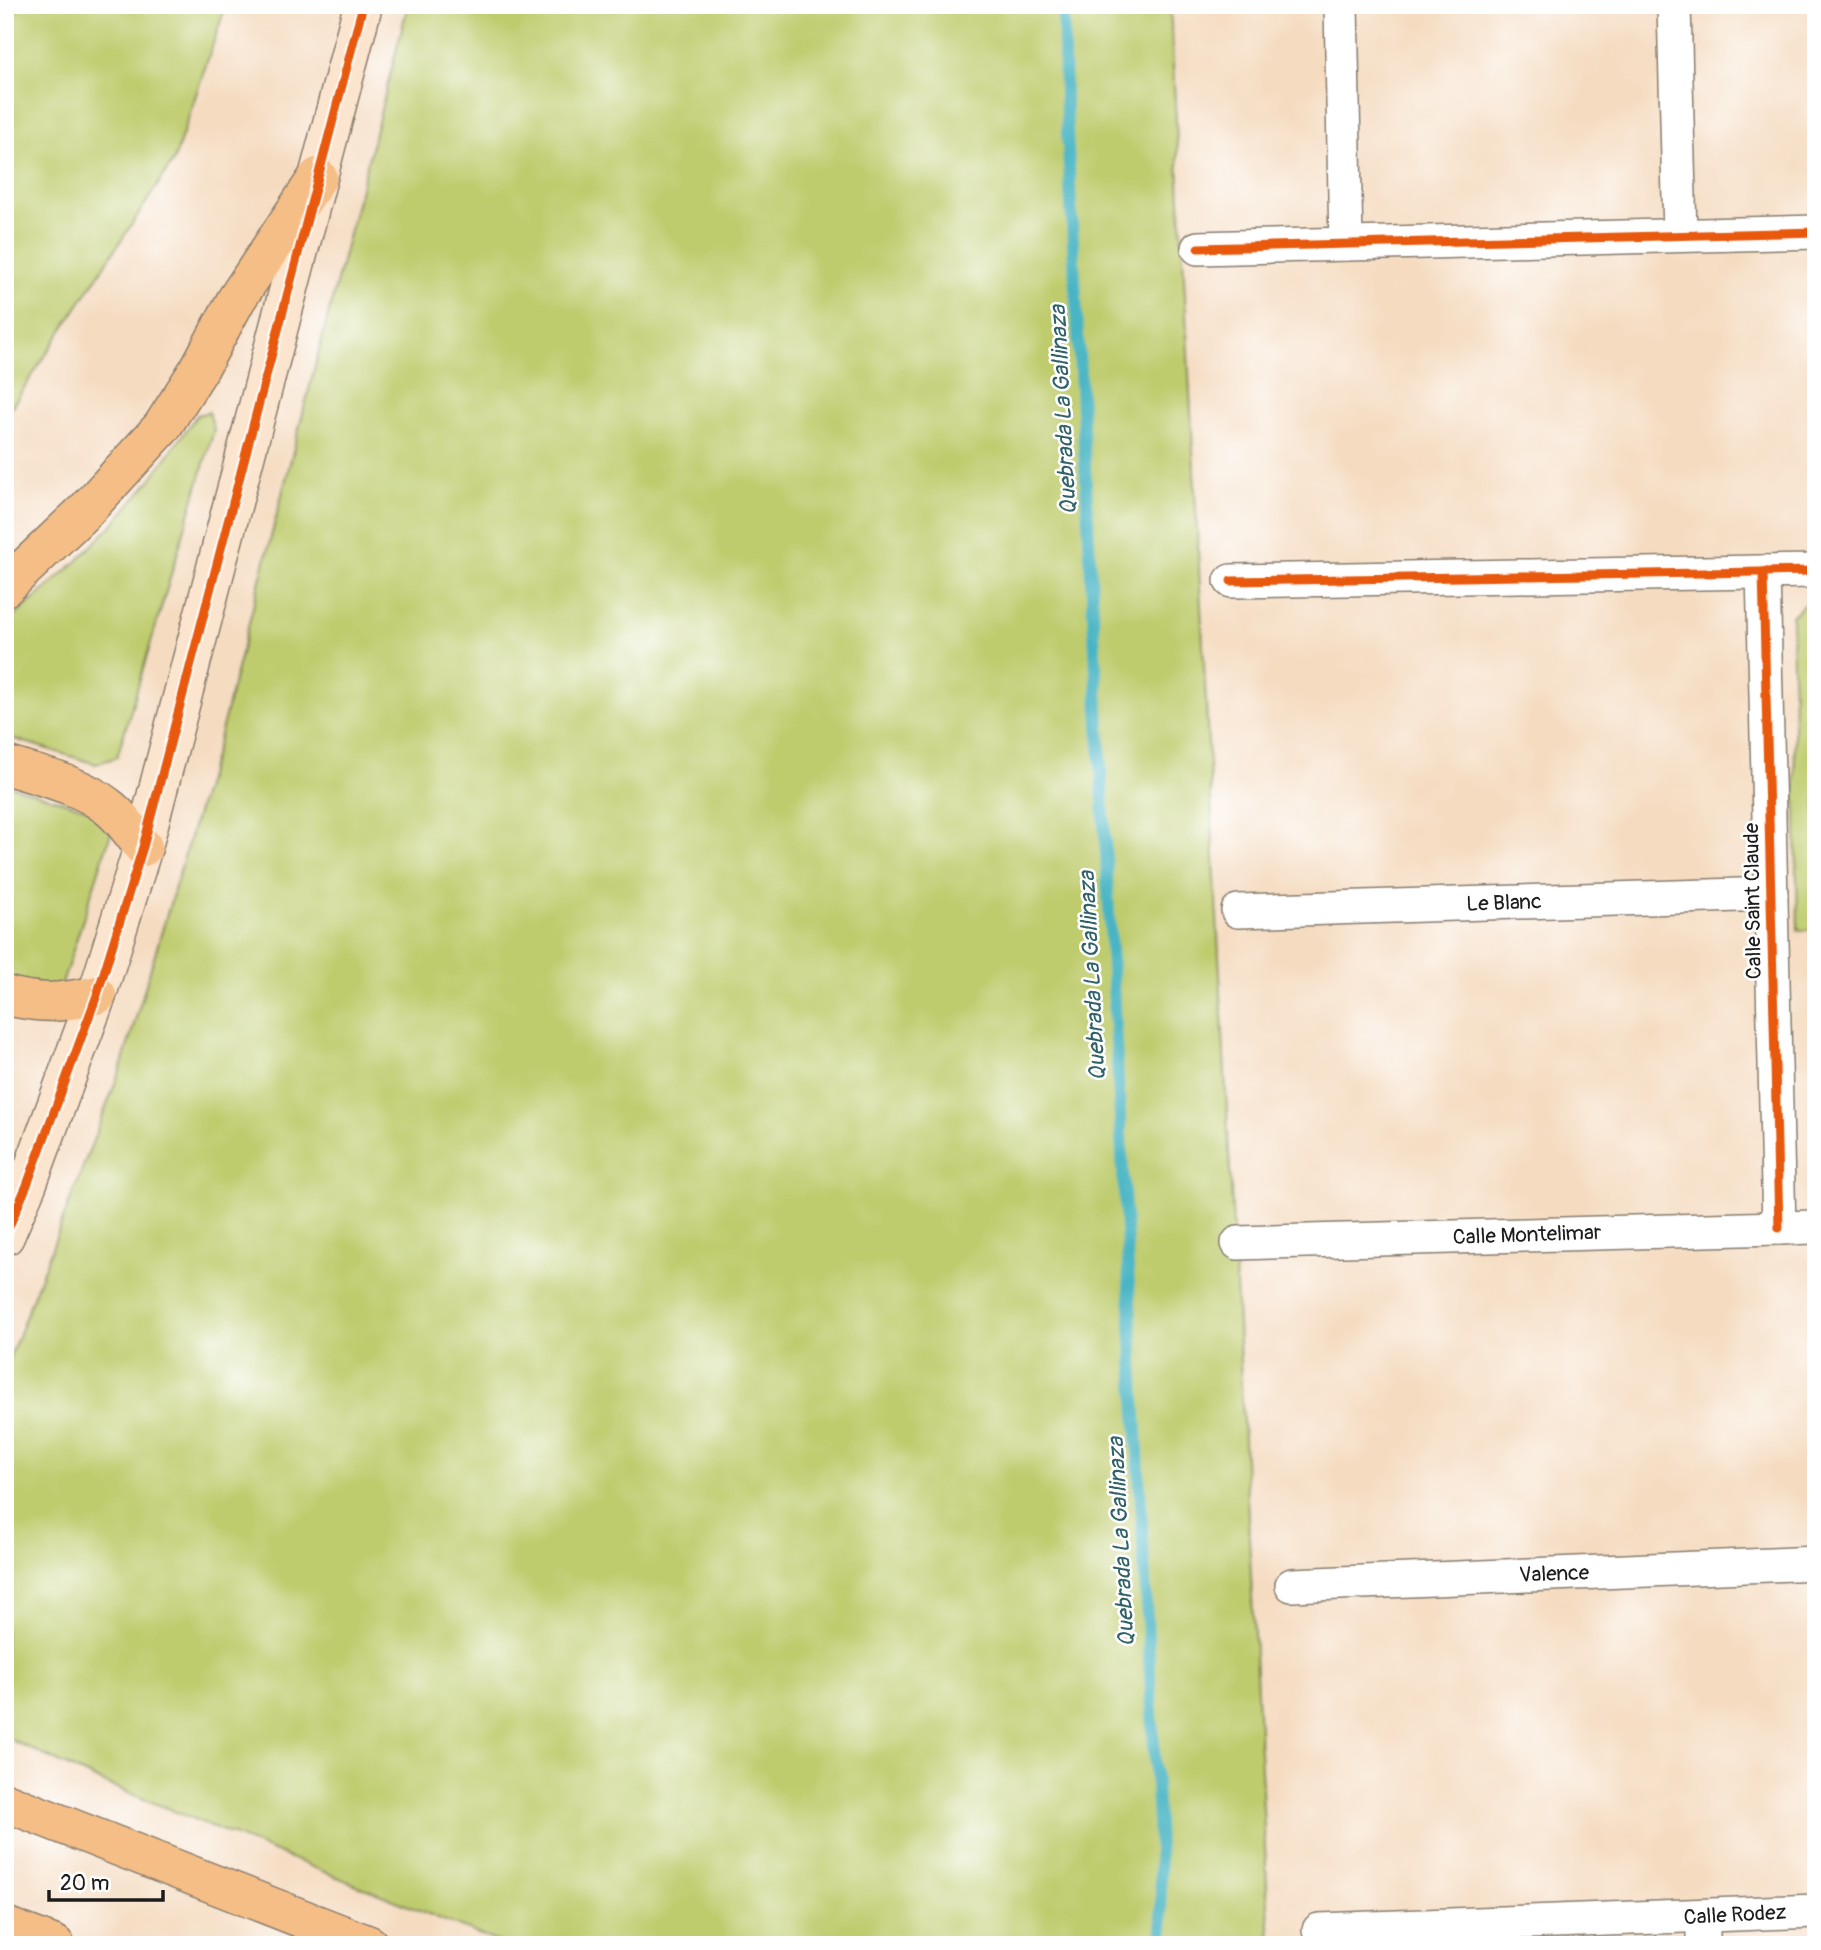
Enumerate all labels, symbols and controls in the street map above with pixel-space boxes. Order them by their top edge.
water label: Quebrada La Gallinaza [1043,303,1083,516]
street label: Calle Saint Claude [1738,822,1768,980]
water label: Quebrada La Gallinaza [1072,869,1112,1082]
street label: Le Blanc [1466,888,1542,918]
street label: Calle Montelimar [1452,1219,1602,1251]
water label: Quebrada La Gallinaza [1101,1435,1141,1648]
street label: Valence [1518,1559,1590,1589]
scale bar [49,1859,163,1903]
text: 20 m [60,1870,109,1897]
street label: Calle Rodez [1683,1899,1787,1931]

